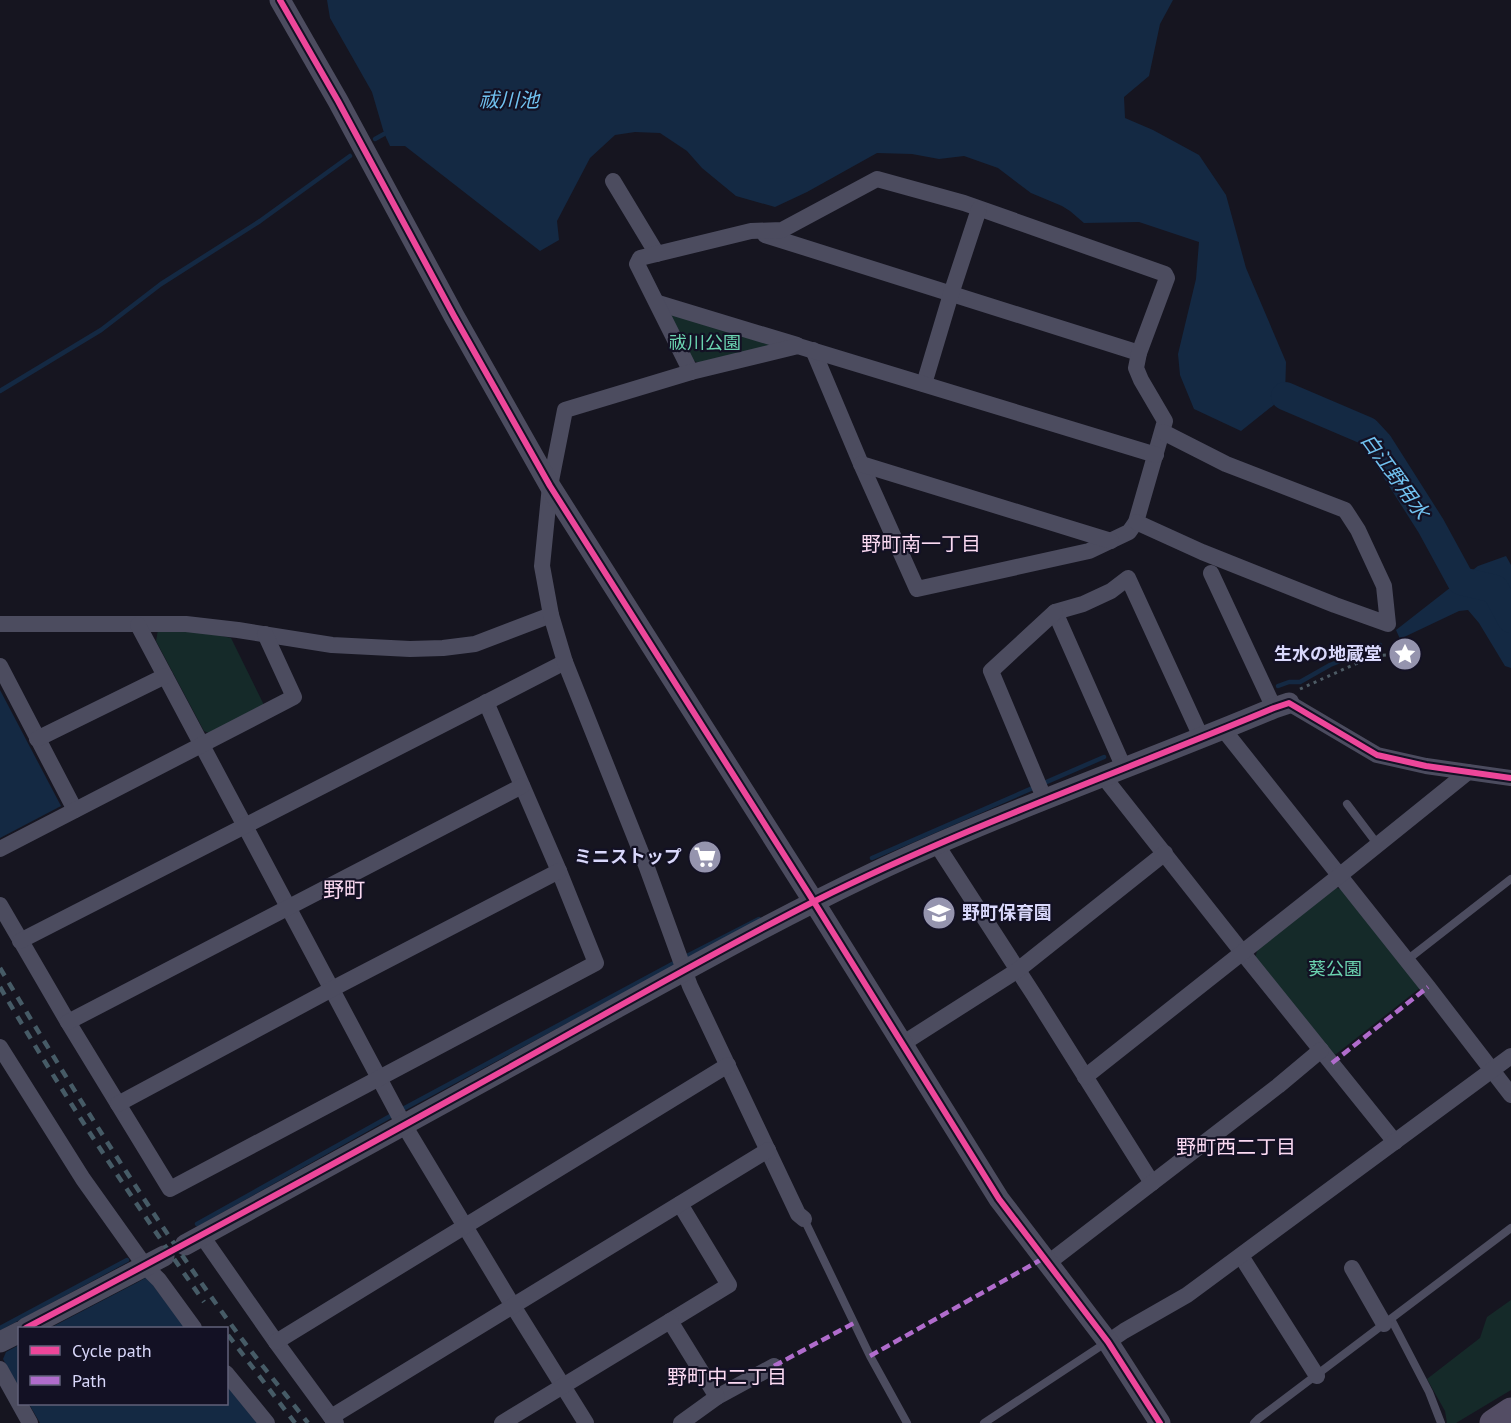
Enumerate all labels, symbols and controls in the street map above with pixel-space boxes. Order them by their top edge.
water label: 祓川池 [479,87,541,113]
park label: 祓川公園 [669,331,741,354]
water label: 白江野用水 [1355,428,1436,526]
district label: 野町南一丁目 [861,531,981,557]
place icon: 生水の地蔵堂 [1387,636,1423,672]
place label: 生水の地蔵堂 [1274,642,1382,665]
supermarket icon: ミニストップ [687,839,723,875]
place label: ミニストップ [574,845,682,868]
district label: 野町 [323,876,365,903]
school or university icon: 野町保育園 [921,895,957,931]
place label: 野町保育園 [962,901,1052,924]
park label: 葵公園 [1308,957,1362,980]
district label: 野町西二丁目 [1176,1134,1296,1160]
legend [18,1327,228,1405]
text: Cycle path [72,1339,152,1362]
district label: 野町中二丁目 [667,1364,787,1390]
text: Path [72,1369,106,1392]

